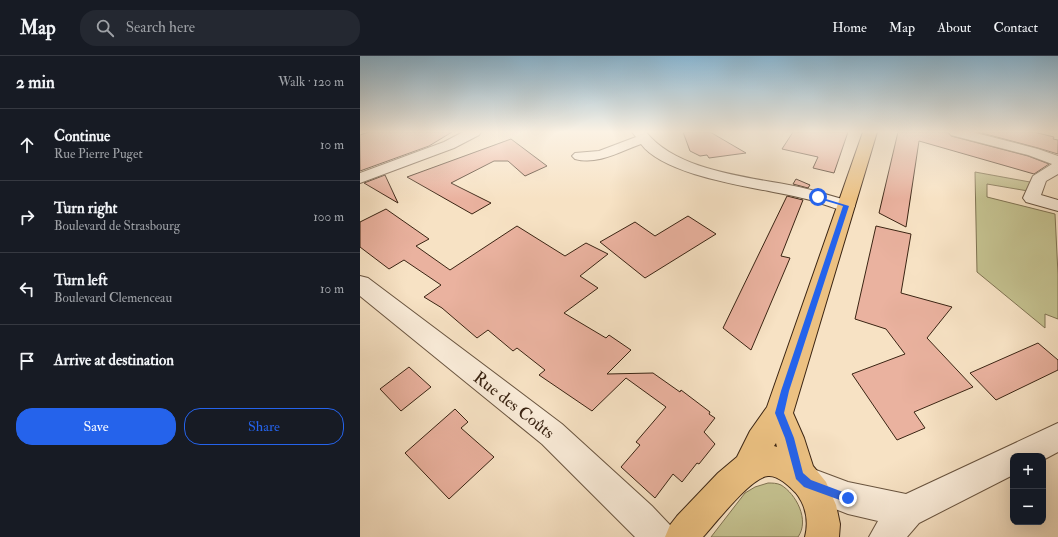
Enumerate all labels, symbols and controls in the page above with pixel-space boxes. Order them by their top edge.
search box [80,10,360,46]
text: Map [20,16,56,40]
icon: search [94,17,116,39]
text: Search here [126,18,195,37]
text: Home [832,19,867,36]
text: Map [889,19,915,36]
text: About [937,19,971,36]
text: Contact [993,19,1038,36]
text: 2 min [16,72,55,93]
text: Walk · 120 m [278,74,344,90]
text: Continue [54,127,110,146]
icon: ahead [16,134,38,156]
text: 10 m [320,137,344,153]
text: Rue Pierre Puget [54,146,143,162]
route start [809,188,827,206]
text: Turn right [54,199,117,218]
icon: right [16,206,38,228]
text: 100 m [313,209,344,225]
text: Boulevard de Strasbourg [54,218,180,234]
text: Turn left [54,271,108,290]
icon: left [16,278,38,300]
text: 10 m [320,281,344,297]
text: Boulevard Clemenceau [54,290,172,306]
icon: arrive [16,350,38,372]
text: Arrive at destination [54,351,174,370]
street label: Rue des Coûts [469,367,559,443]
button: Save [16,408,176,445]
button: Share [184,408,344,445]
map controls [1010,453,1046,525]
button: + [1010,453,1046,489]
route end [839,489,857,507]
button: − [1010,489,1046,525]

